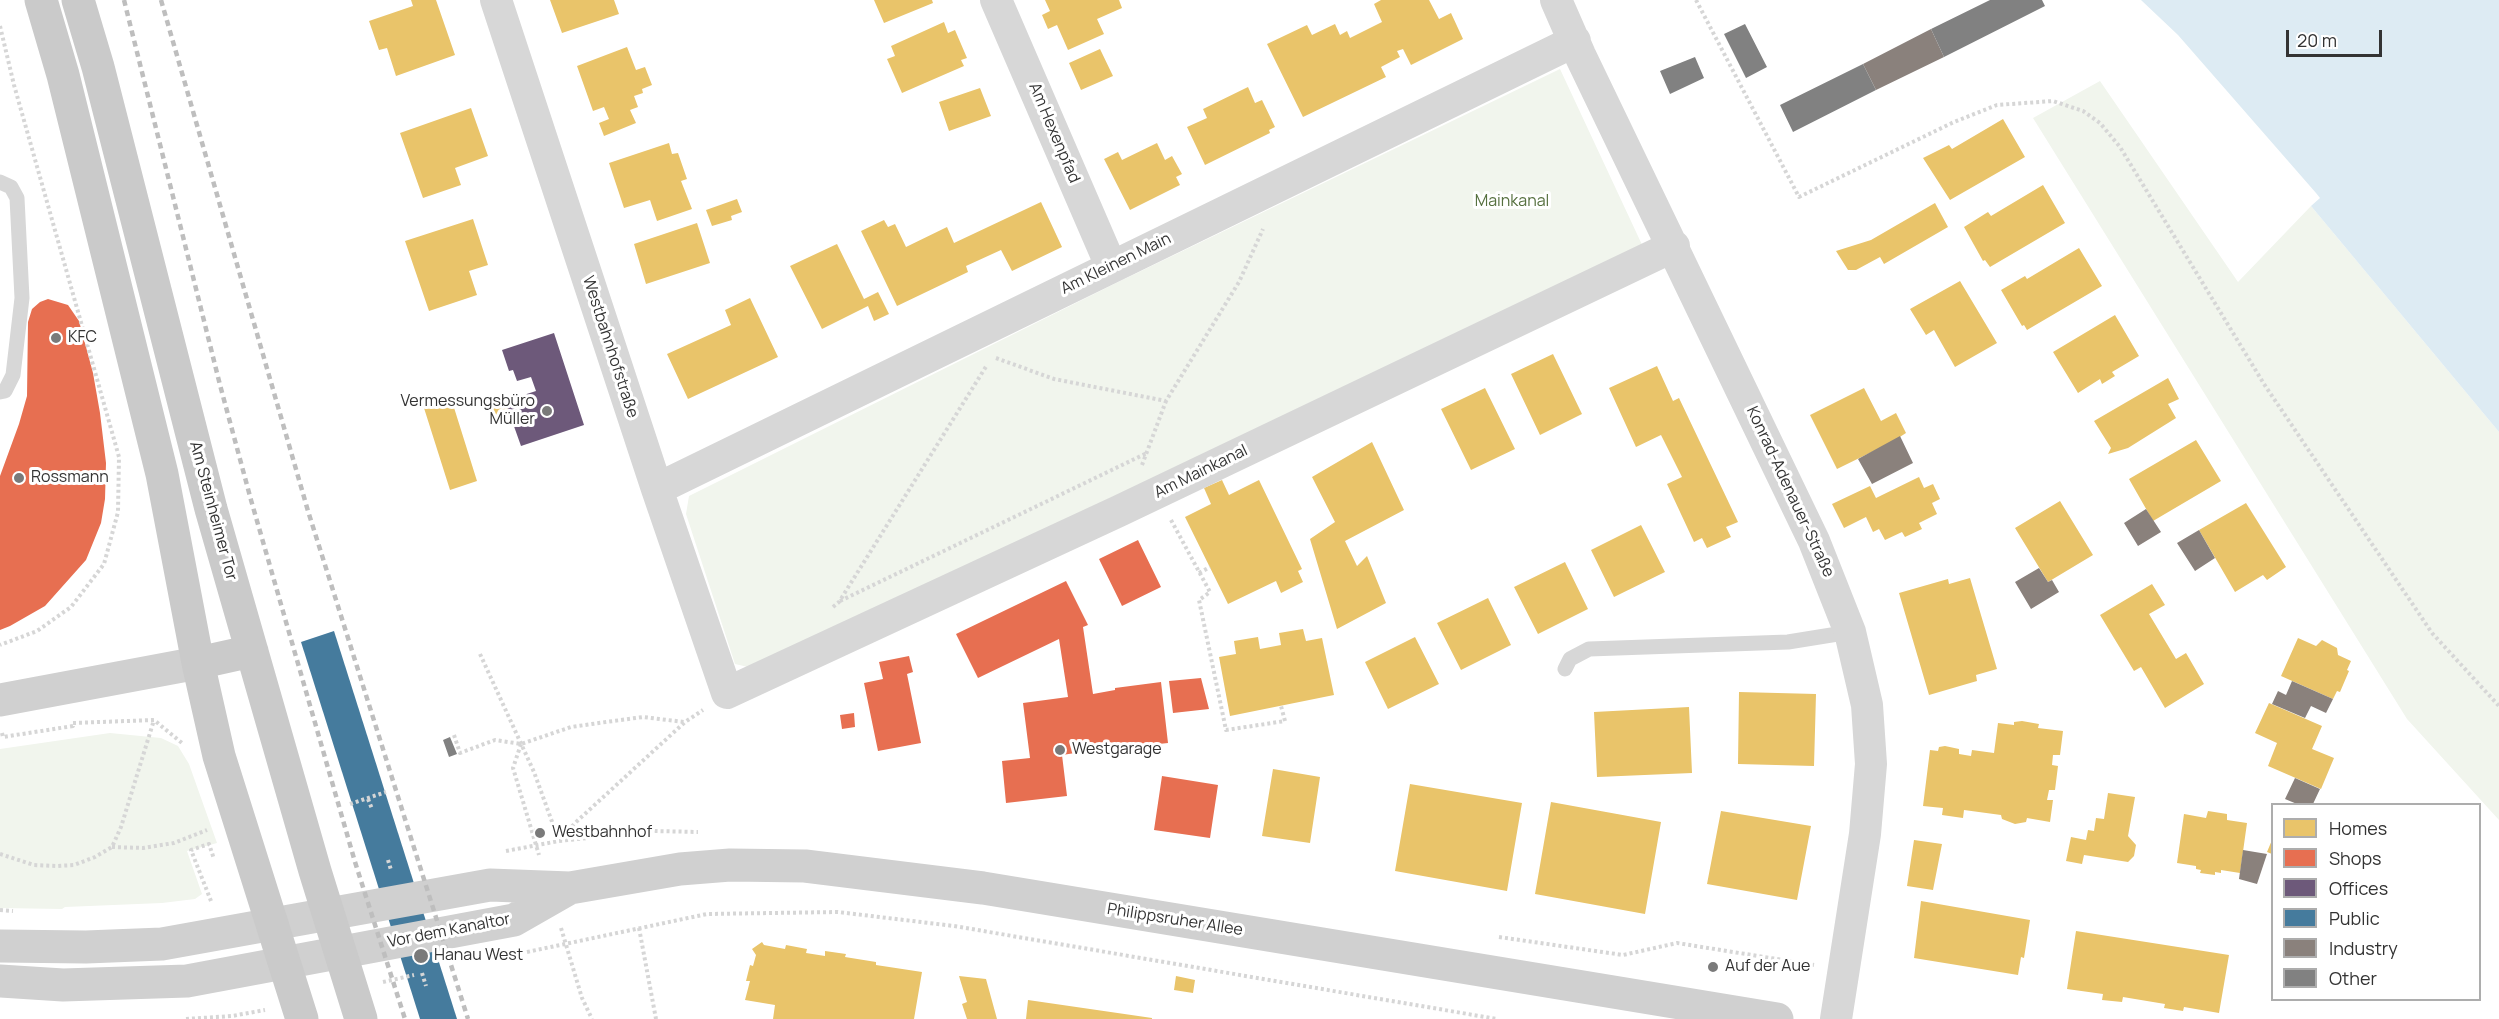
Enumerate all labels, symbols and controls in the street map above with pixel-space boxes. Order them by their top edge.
scale bar [2289,18,2385,56]
text: 20 m [2297,28,2337,52]
street label: Am Hexenpfad [1024,80,1084,186]
park label: Mainkanal [1475,192,1549,212]
street label: Am Kleinen Main [1058,229,1174,299]
street label: Westbahnhofstraße [578,274,642,420]
place label: KFC [68,328,97,348]
marker: KFC [49,331,63,345]
place label: Vermessungsbüro Müller [401,392,535,430]
marker: Vermessungsbüro Müller [540,404,554,418]
street label: Konrad-Adenauer-Straße [1742,404,1838,580]
street label: Am Steinheimer Tor [185,439,241,583]
street label: Am Mainkanal [1151,441,1251,503]
place label: Rossmann [31,468,109,488]
marker: Rossmann [12,471,26,485]
place label: Westgarage [1072,740,1162,760]
marker: Westgarage [1053,743,1067,757]
legend [2271,803,2481,1001]
text: Homes [2329,816,2387,840]
place label: Westbahnhof [552,823,652,843]
marker: Westbahnhof [533,826,547,840]
text: Shops [2329,846,2381,870]
text: Offices [2329,876,2388,900]
street label: Philippsruher Allee [1106,900,1244,940]
text: Public [2329,906,2380,930]
street label: Vor dem Kanaltor [386,910,512,952]
text: Industry [2329,936,2398,960]
place label: Hanau West [434,946,523,966]
marker: Hanau West [412,947,430,965]
place label: Auf der Aue [1725,957,1810,977]
marker: Auf der Aue [1706,960,1720,974]
text: Other [2329,966,2377,990]

